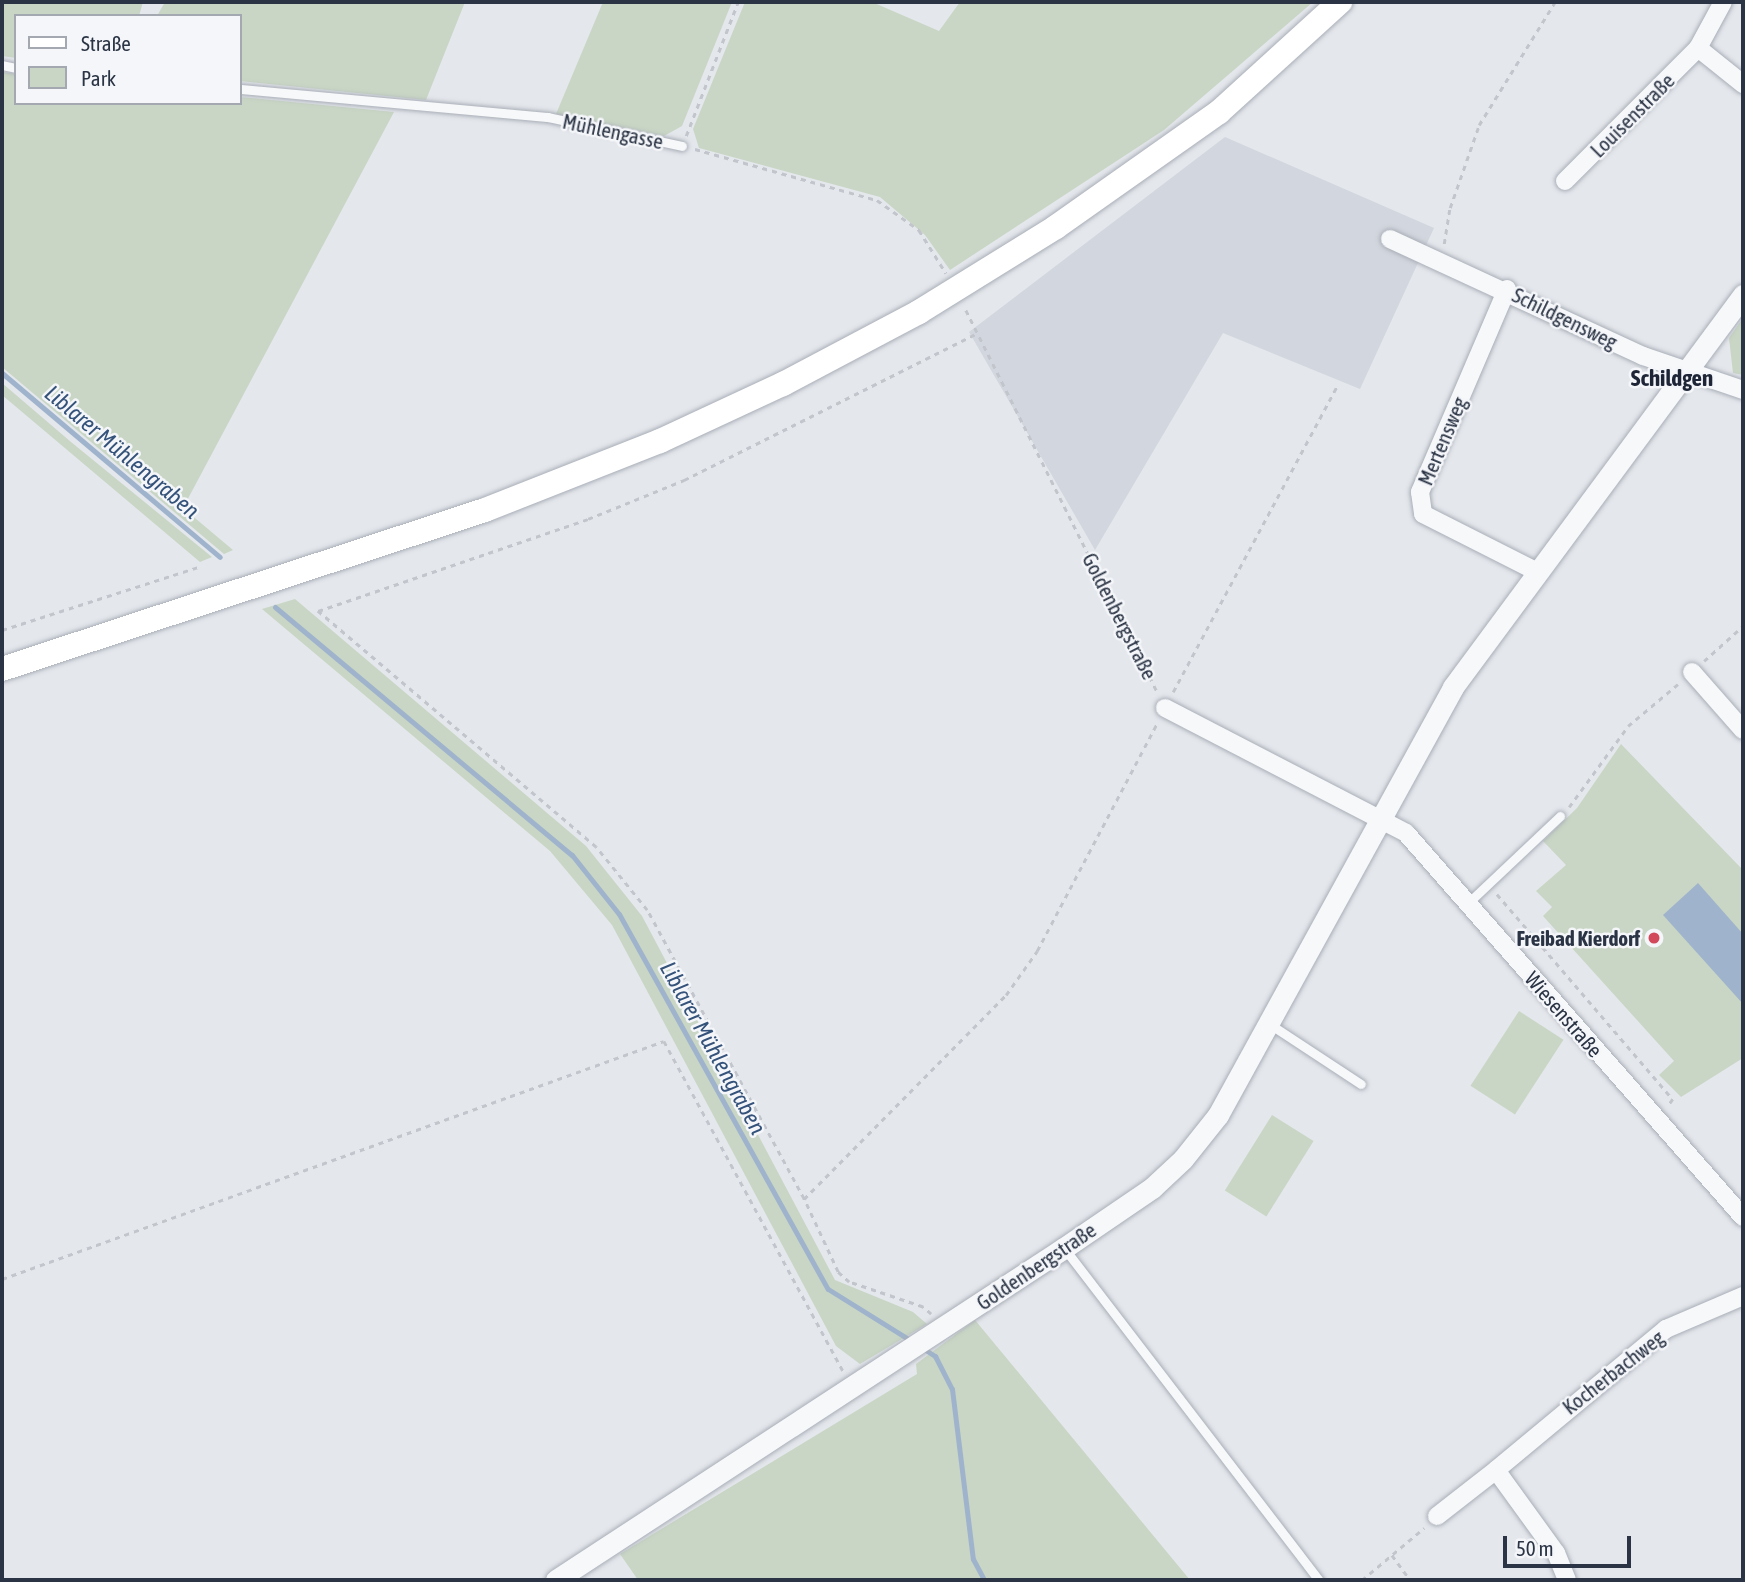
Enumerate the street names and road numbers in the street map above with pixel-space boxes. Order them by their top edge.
street label: Louisenstraße [1585,68,1679,162]
street label: Mühlengasse [560,108,666,154]
street label: Schildgensweg [1508,282,1622,354]
street label: Mertensweg [1412,393,1472,489]
street label: Goldenbergstraße [1077,549,1163,683]
street label: Wiesenstraße [1520,966,1608,1062]
street label: Goldenbergstraße [972,1217,1100,1315]
street label: Kocherbachweg [1557,1325,1669,1419]

